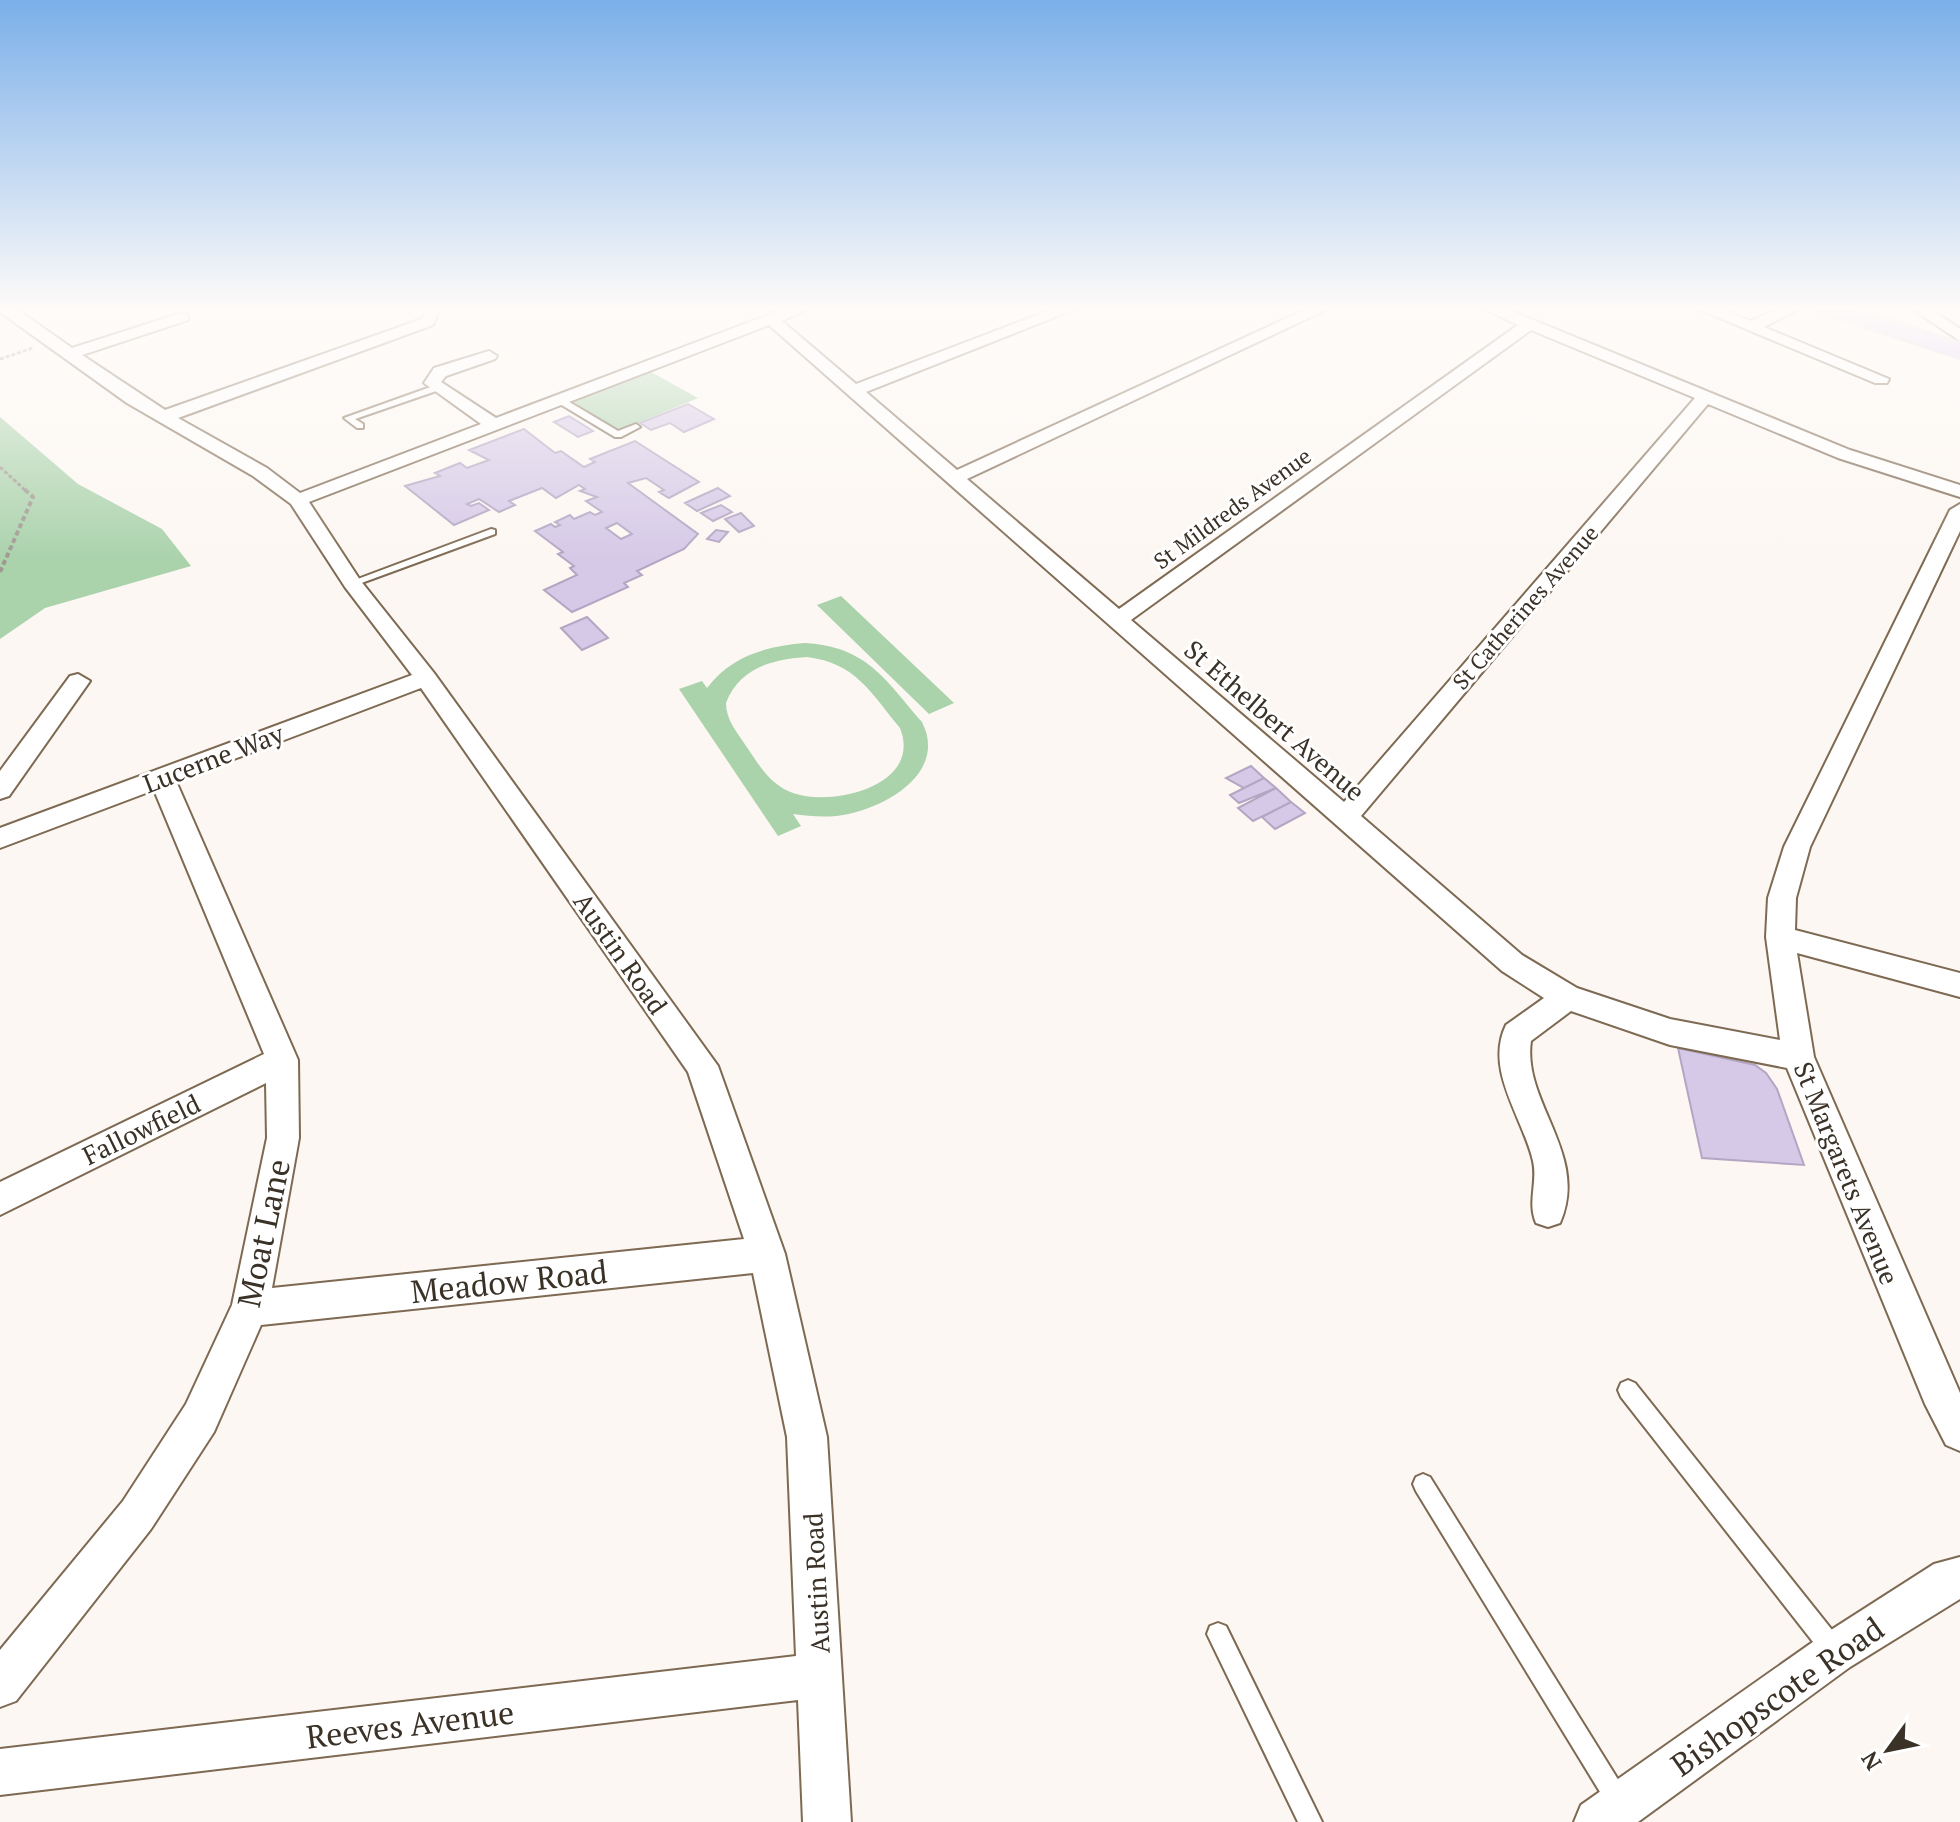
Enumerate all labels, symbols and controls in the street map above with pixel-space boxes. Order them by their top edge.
street label: St Mildreds Avenue [1147,441,1317,575]
street label: St Catherines Avenue [1446,519,1604,695]
street label: St Ethelbert Avenue [1178,632,1372,808]
street label: Lucerne Way [138,715,289,800]
street label: Austin Road [567,885,675,1021]
street label: St Margarets Avenue [1787,1057,1907,1289]
street label: Fallowfield [77,1086,205,1172]
street label: Moat Lane [227,1155,299,1311]
street label: Meadow Road [409,1250,610,1312]
street label: Austin Road [795,1512,837,1654]
street label: Bishopscote Road [1662,1607,1892,1785]
street label: Reeves Avenue [304,1690,516,1758]
north arrow [1848,1710,1928,1790]
text: N [1854,1746,1888,1776]

